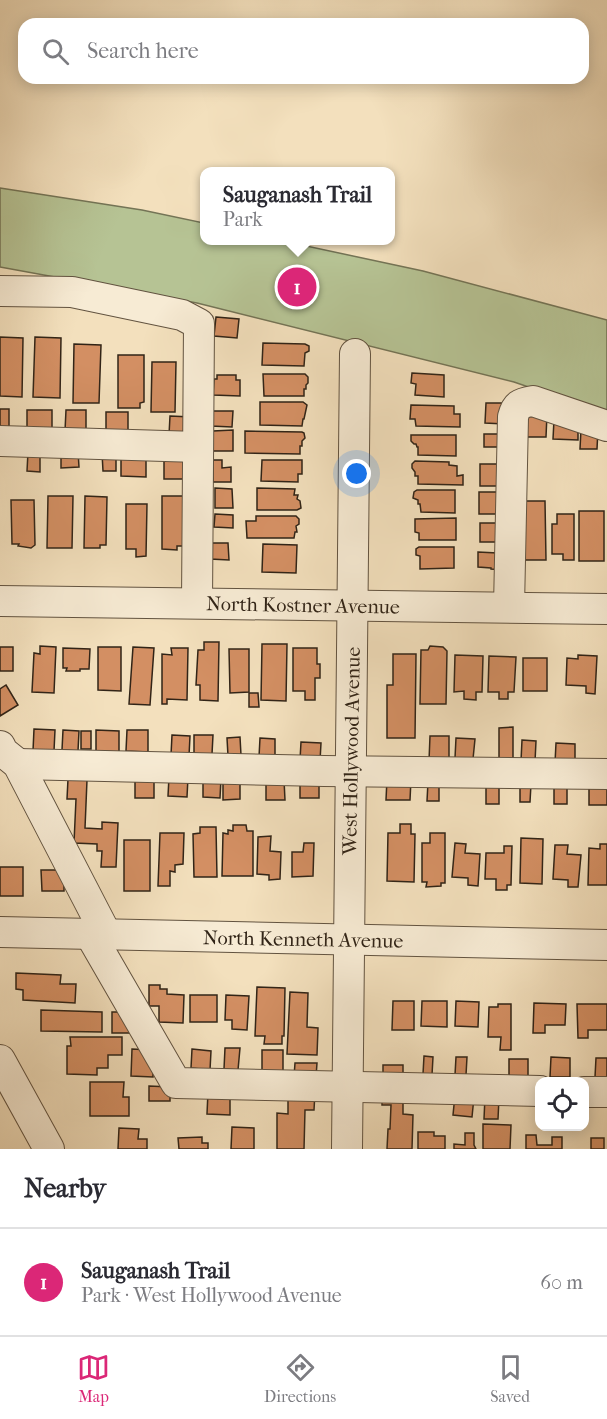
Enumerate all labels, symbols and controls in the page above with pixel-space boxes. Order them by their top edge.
search box [18,18,589,84]
icon: search [39,35,72,68]
text: Search here [87,38,199,64]
popup [200,167,395,245]
text: Sauganash Trail [223,182,372,208]
text: Park [223,208,263,231]
pin: 1 [278,264,316,310]
your location [342,459,371,488]
street label: North Kostner Avenue [206,592,400,619]
street label: West Hollywood Avenue [338,647,365,856]
street label: North Kenneth Avenue [203,926,403,953]
map controls [535,1077,589,1131]
button: locate [535,1077,589,1131]
text: Nearby [24,1173,106,1204]
text: Sauganash Trail [81,1258,230,1284]
text: 1 [40,1271,47,1294]
text: 60 m [540,1271,583,1294]
text: Park · West Hollywood Avenue [81,1284,342,1307]
tab: Map [77,1351,110,1406]
tab: Directions [264,1351,336,1406]
tab: Saved [490,1351,530,1406]

